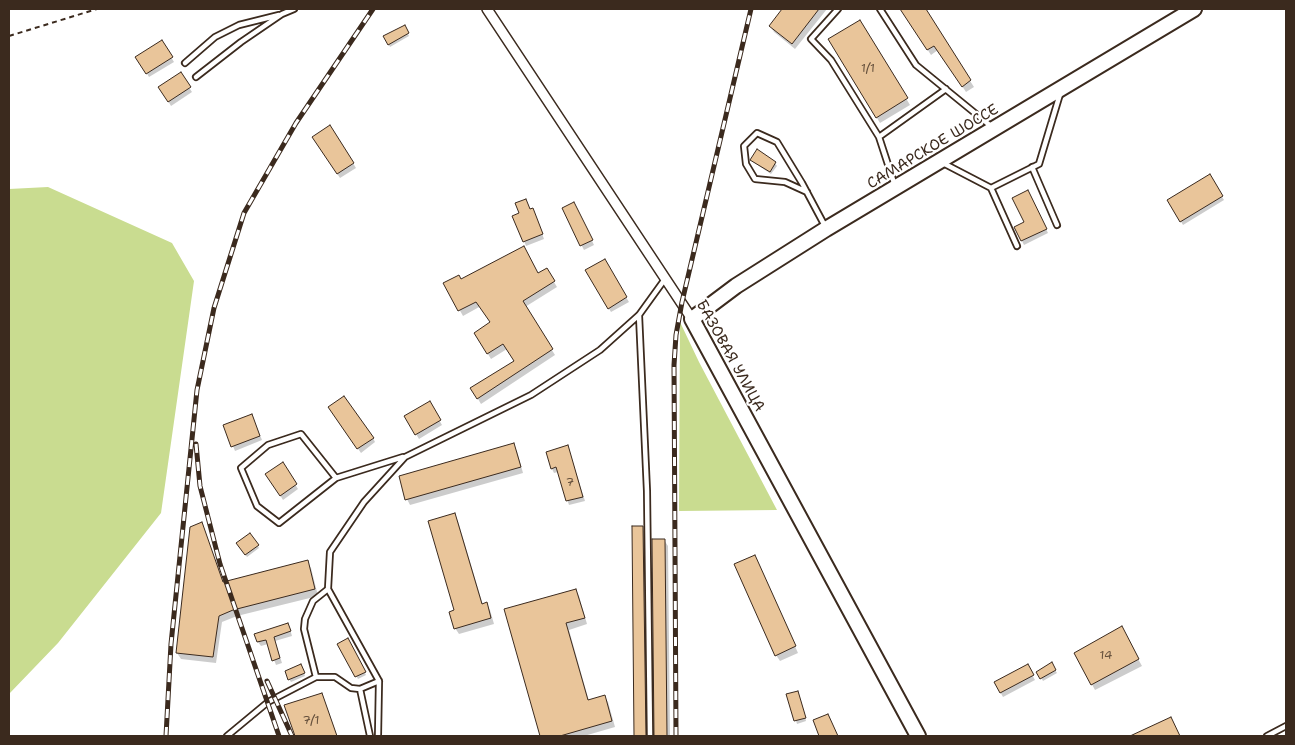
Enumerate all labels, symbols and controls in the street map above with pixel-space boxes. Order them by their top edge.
house number: 1/1 [861,62,875,76]
street label: САМАРСКОЕ ШОССЕ [864,101,1002,193]
street label: БАЗОВАЯ УЛИЦА [692,297,768,415]
house number: 7 [566,476,574,490]
house number: 14 [1100,649,1112,663]
house number: 7/1 [302,714,320,728]

